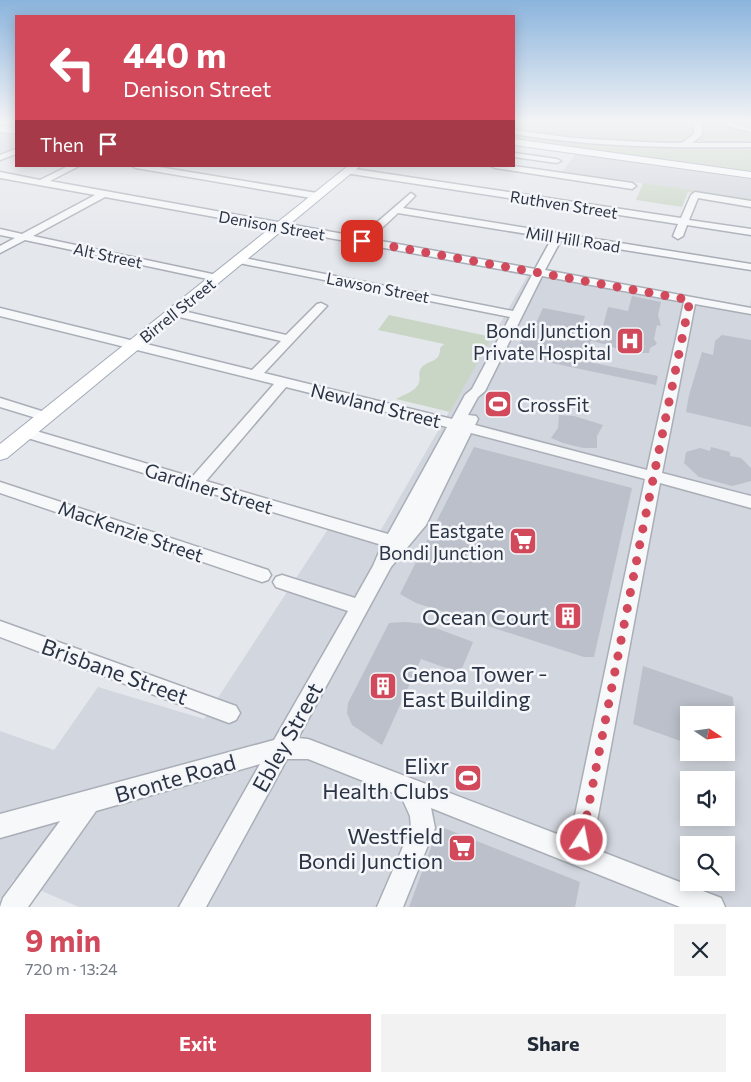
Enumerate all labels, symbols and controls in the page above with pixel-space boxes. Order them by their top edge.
text: 440 m [123,32,226,75]
icon: left [40,35,105,100]
text: Denison Street [123,75,271,102]
icon: arrive [94,130,122,158]
text: Then [40,133,84,156]
street label: Ruthven Street [509,186,620,222]
street label: Denison Street [217,206,327,244]
pin [341,220,383,262]
street label: Mill Hill Road [524,222,622,256]
icon: arrive [348,227,376,255]
street label: Alt Street [72,238,145,272]
street label: Lawson Street [325,268,431,306]
street label: Birrell Street [135,273,219,346]
place label: Bondi Junction Private Hospital [473,319,611,364]
hospital icon: Bondi Junction Private Hospital [615,326,645,356]
street label: Newland Street [309,378,444,432]
sports icon: CrossFit [483,389,513,419]
place label: CrossFit [517,393,589,416]
street label: Gardiner Street [142,458,276,518]
street label: MacKenzie Street [55,495,207,567]
place label: Eastgate Bondi Junction [379,519,504,564]
supermarket icon: Eastgate Bondi Junction [508,526,538,556]
building icon: Ocean Court [553,601,583,631]
place label: Ocean Court [422,603,549,630]
street label: Brisbane Street [38,632,192,710]
place label: Genoa Tower - East Building [402,660,547,712]
building icon: Genoa Tower - East Building [368,671,398,701]
street label: Ebley Street [246,678,328,796]
north arrow [680,706,735,761]
map controls [680,706,735,891]
street label: Bronte Road [111,748,239,808]
place label: Elixr Health Clubs [322,752,449,804]
sports icon: Elixr Health Clubs [453,763,483,793]
button: sound [680,771,735,826]
position arrow [555,813,607,865]
place label: Westfield Bondi Junction [298,822,443,874]
supermarket icon: Westfield Bondi Junction [447,833,477,863]
button: search [680,836,735,891]
text: 9 min [25,921,101,958]
button: close [674,924,726,976]
text: 720 m · 13:24 [25,959,118,978]
button: Exit [25,1014,371,1072]
button: Share [381,1014,726,1072]

